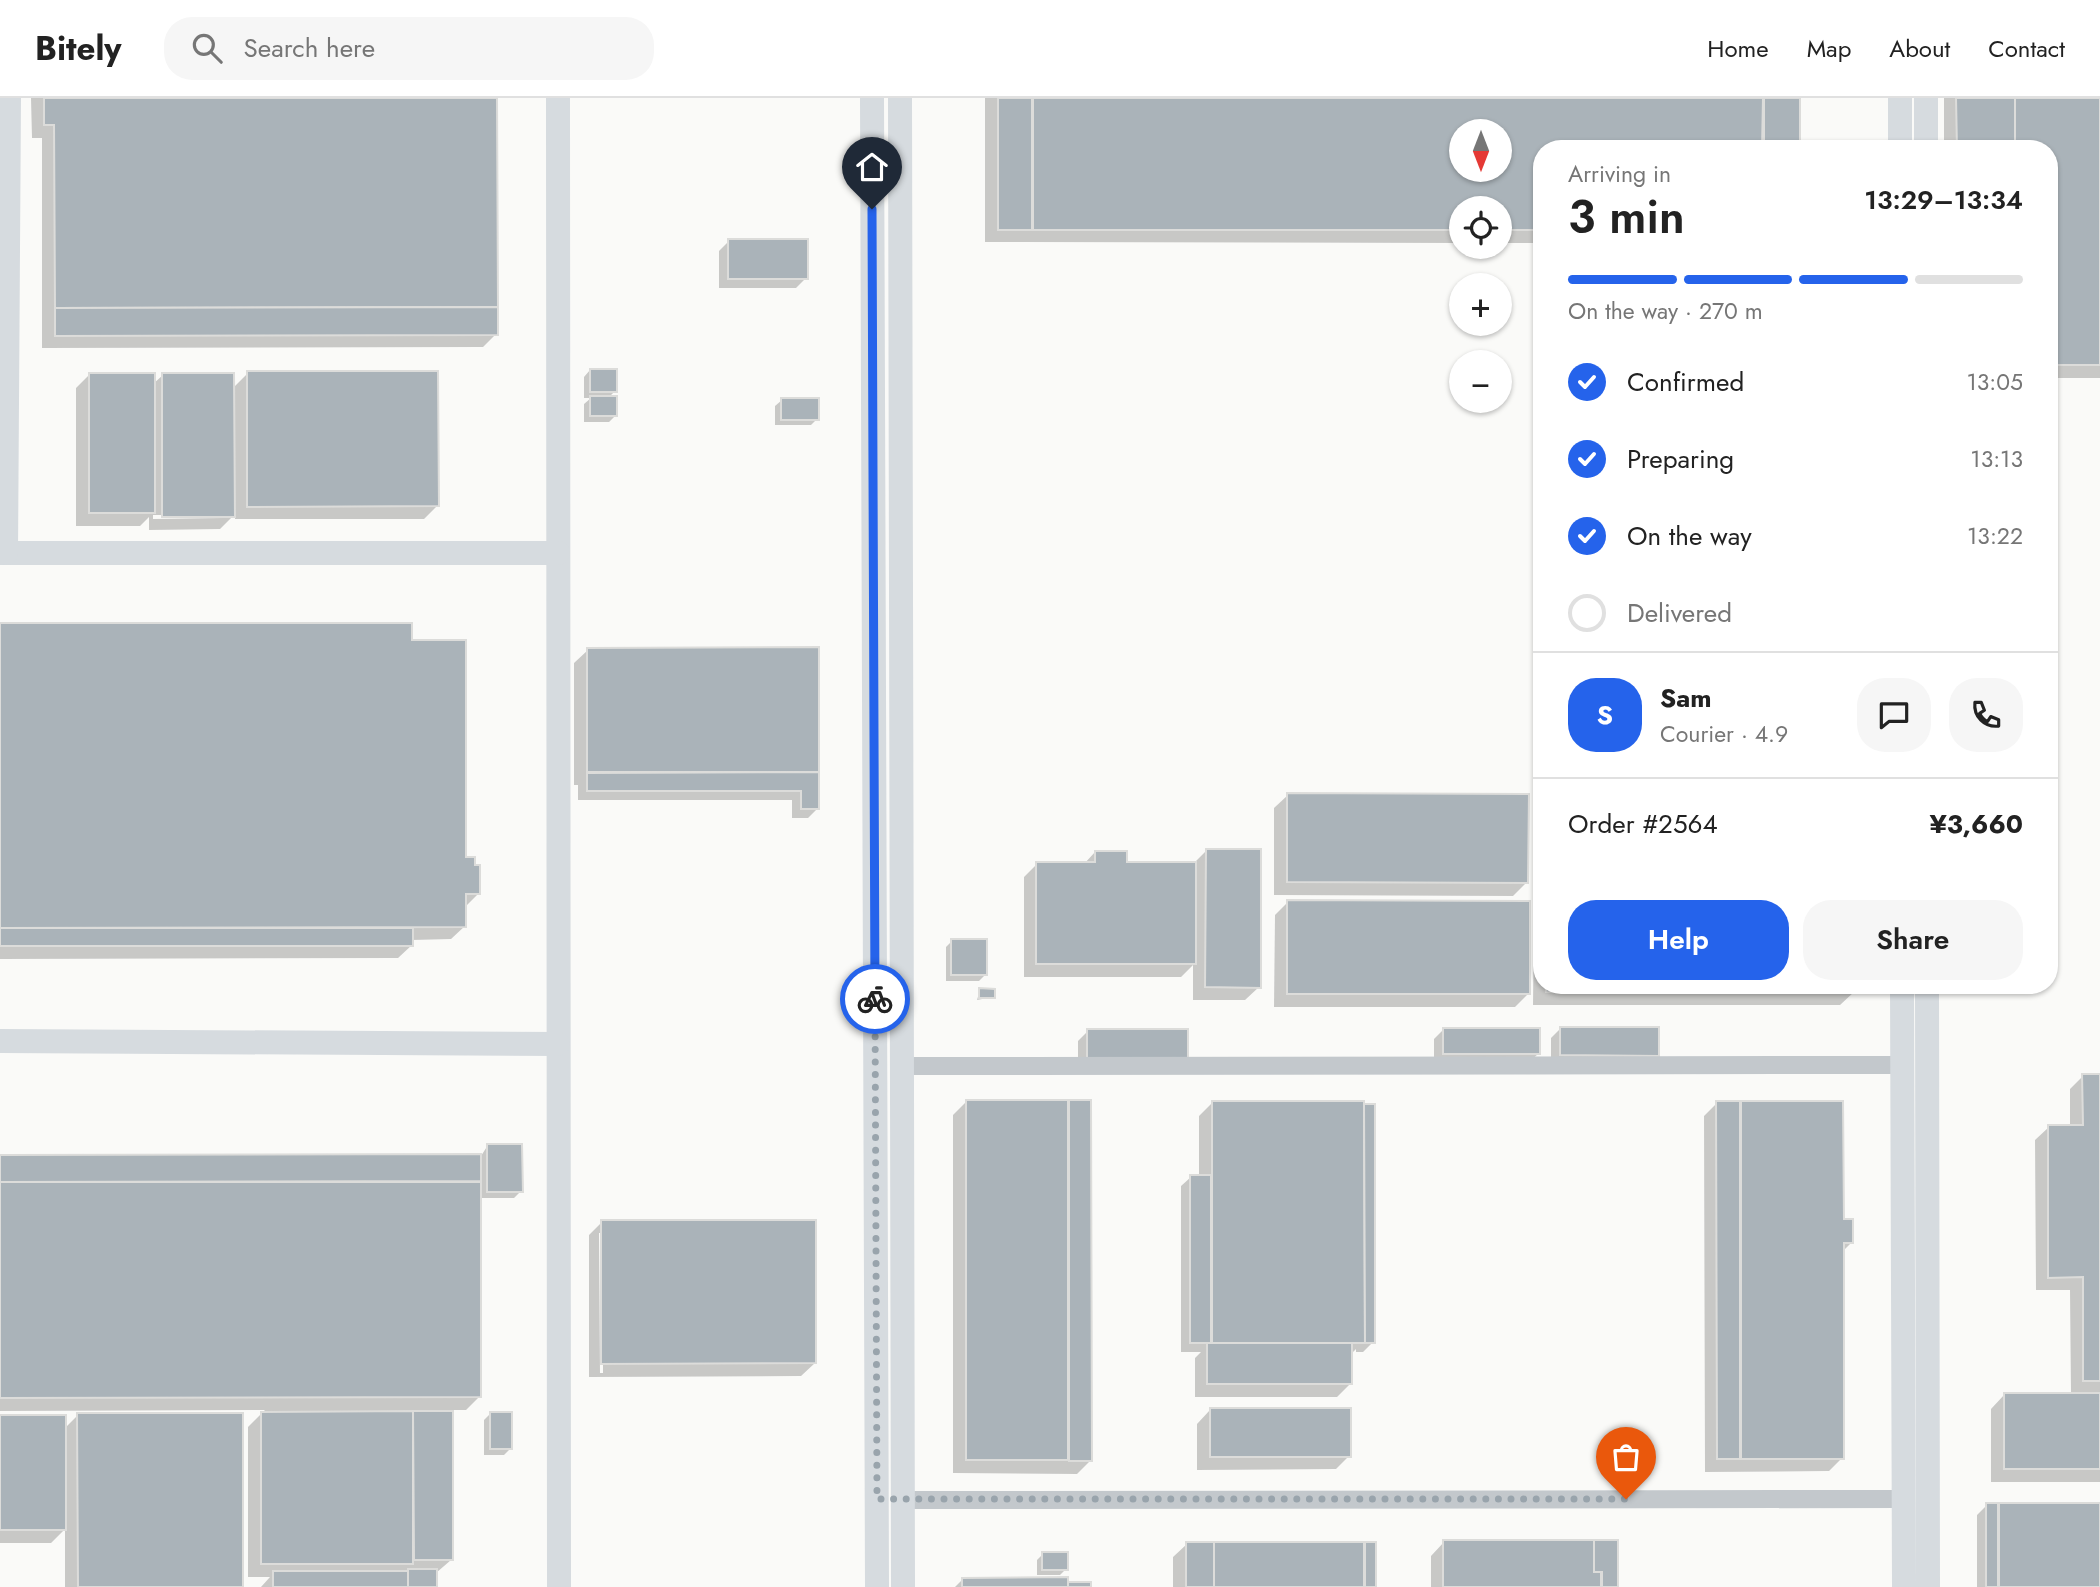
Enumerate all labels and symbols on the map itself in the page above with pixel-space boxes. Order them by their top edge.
north arrow [1449,119,1512,182]
pin [842,137,902,209]
courier [840,964,910,1034]
pin [1596,1427,1656,1499]

